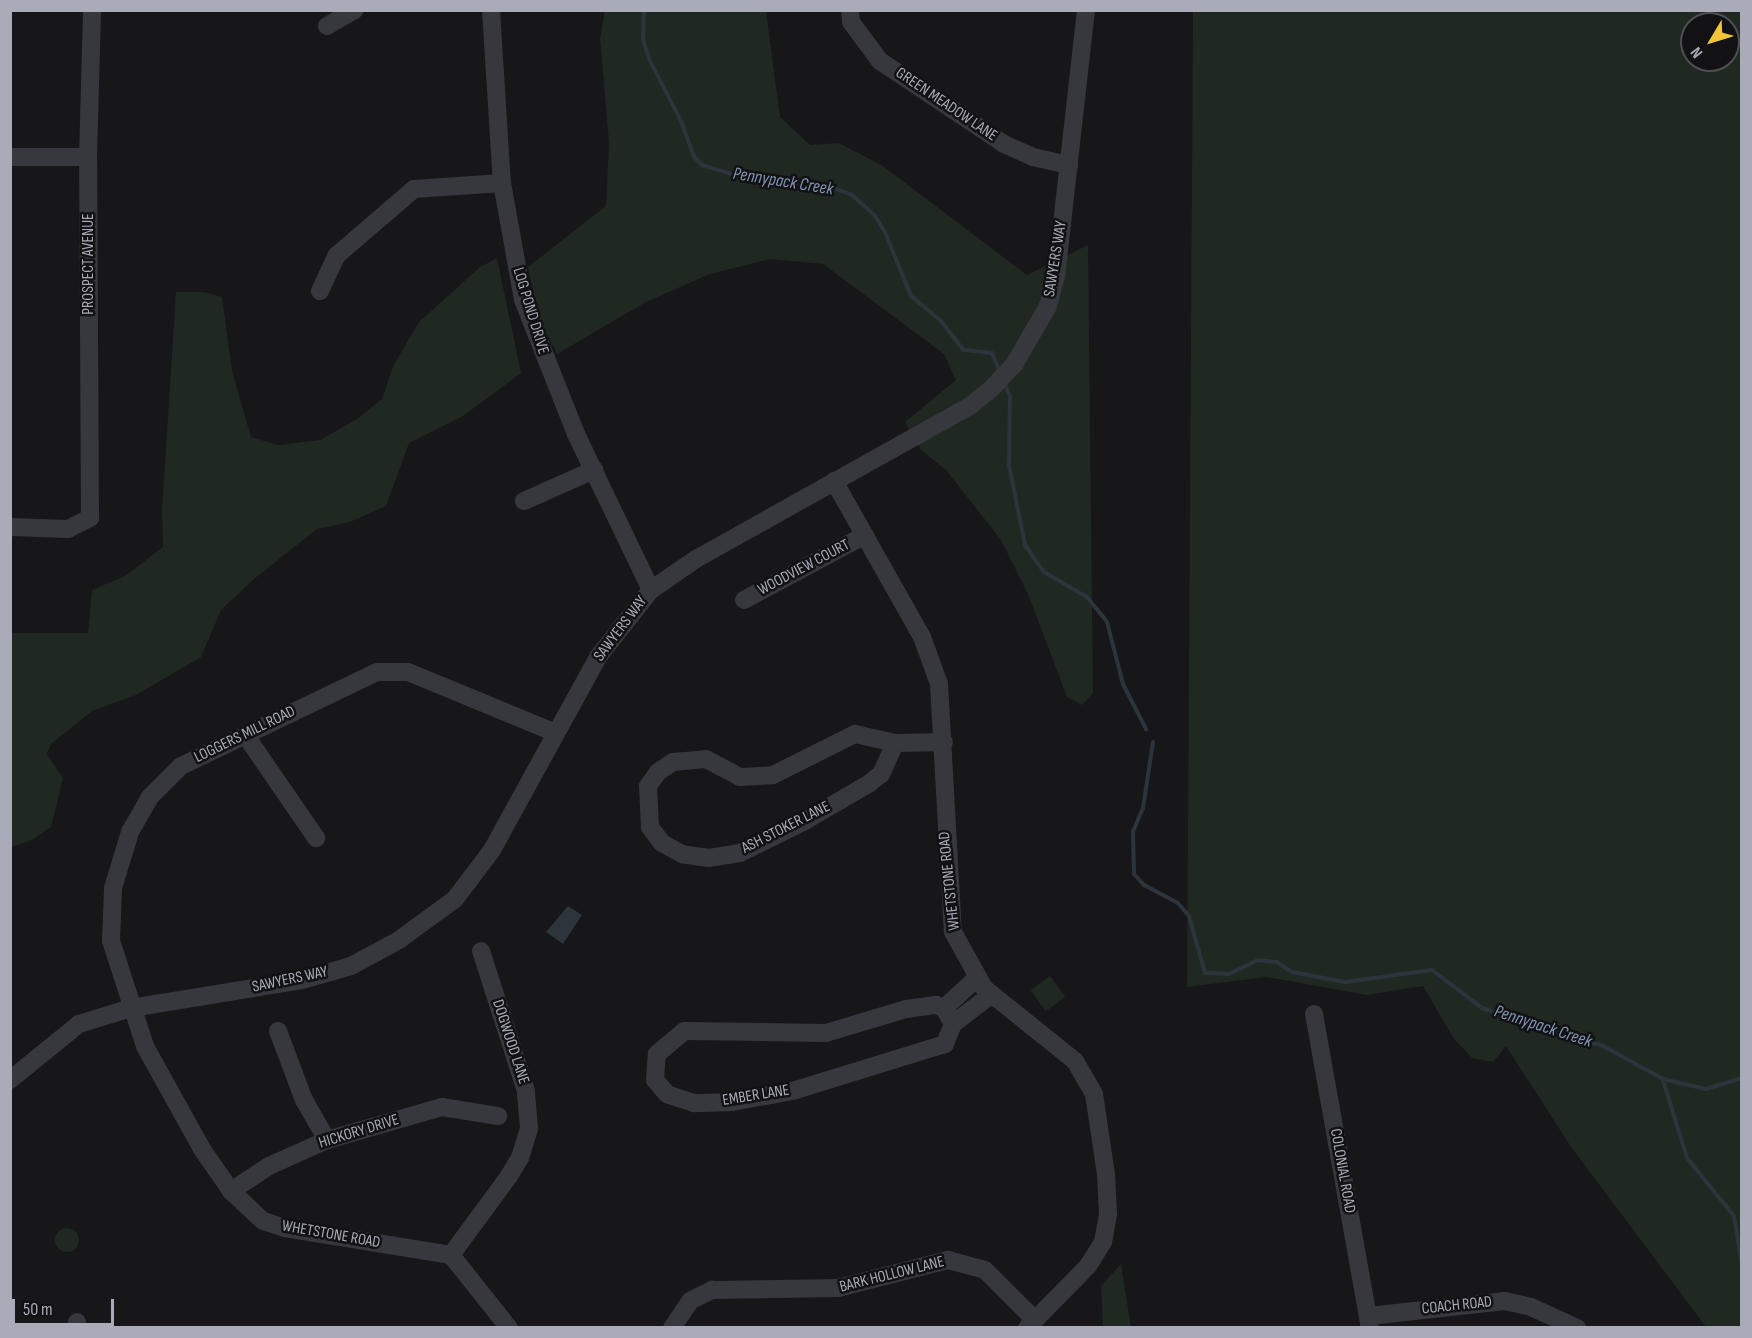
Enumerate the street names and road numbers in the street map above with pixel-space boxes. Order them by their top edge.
street label: GREEN MEADOW LANE [892,64,1000,146]
street label: PROSPECT AVENUE [79,213,99,315]
street label: SAWYERS WAY [1041,220,1071,298]
street label: LOG POND DRIVE [508,265,552,357]
street label: WOODVIEW COURT [755,536,853,600]
street label: SAWYERS WAY [590,593,652,665]
street label: LOGGERS MILL ROAD [191,702,299,768]
street label: ASH STOKER LANE [739,798,833,858]
street label: WHETSTONE ROAD [935,831,965,931]
street label: SAWYERS WAY [250,963,330,997]
street label: DOGWOOD LANE [487,997,533,1087]
street label: EMBER LANE [721,1081,791,1111]
street label: HICKORY DRIVE [317,1111,401,1153]
street label: COLONIAL ROAD [1325,1127,1359,1215]
street label: WHETSTONE ROAD [280,1217,382,1253]
street label: BARK HOLLOW LANE [838,1253,946,1297]
street label: COACH ROAD [1421,1293,1493,1319]

